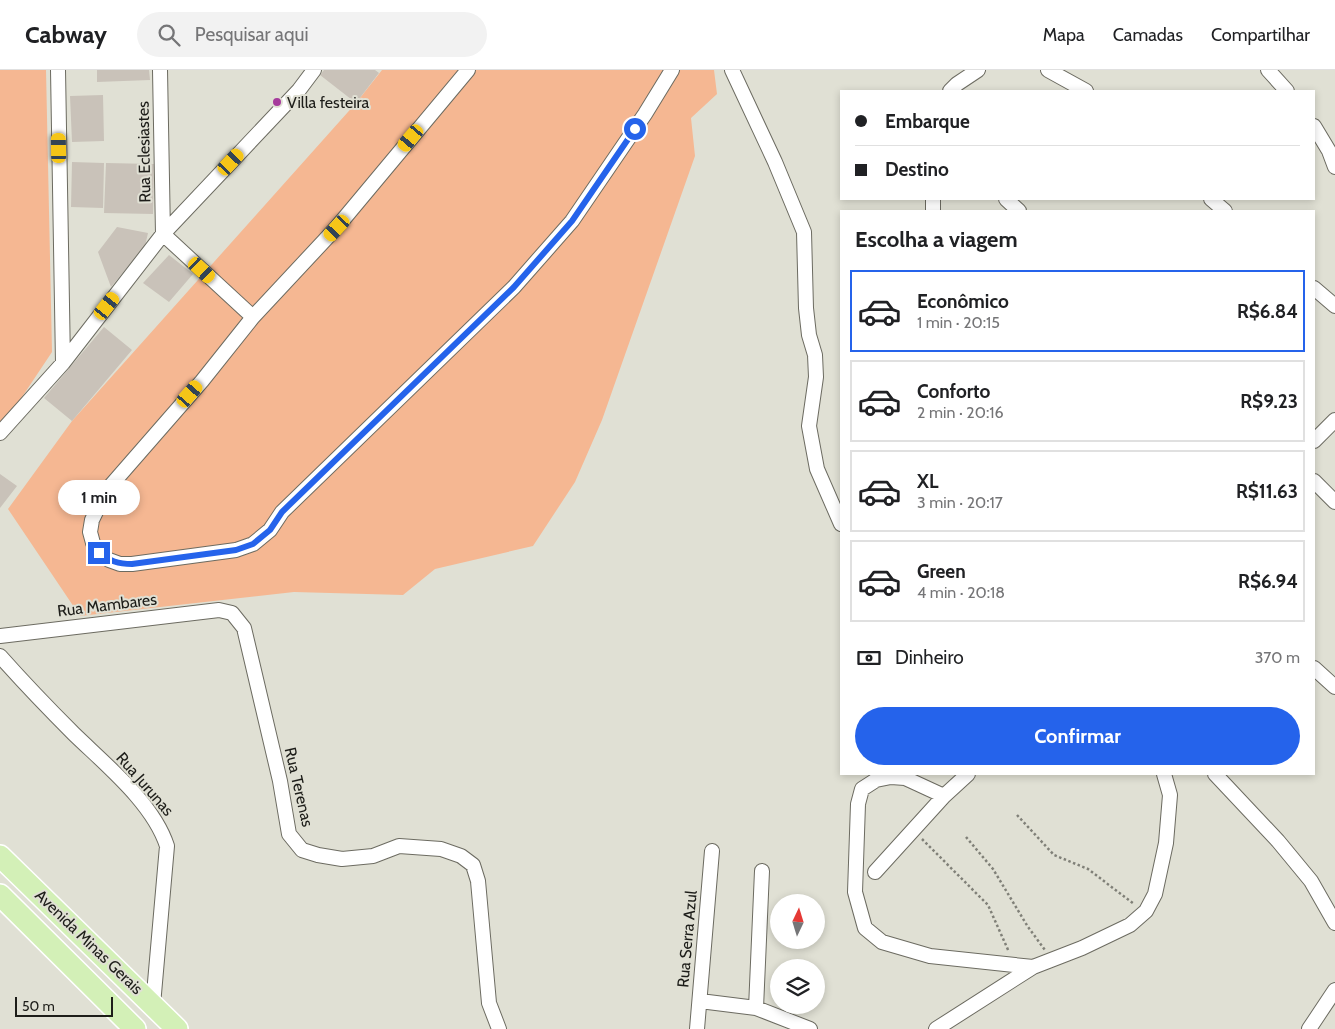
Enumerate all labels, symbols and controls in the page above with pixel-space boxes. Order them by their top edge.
search box [137,12,487,57]
text: Cabway [25,20,107,49]
icon: search [155,21,183,49]
text: Pesquisar aqui [195,23,309,46]
text: Mapa [1043,24,1085,46]
text: Camadas [1113,24,1183,46]
text: Compartilhar [1211,24,1310,46]
place label: Villa festeira [287,93,369,112]
marker: Villa festeira [271,96,283,108]
street label: Rua Eclesiastes [134,101,154,203]
text: Embarque [885,110,970,133]
route start [624,118,646,140]
car [395,122,426,154]
car [51,133,66,163]
car [215,146,246,178]
text: Destino [885,158,949,181]
car [321,212,352,244]
text: Escolha a viagem [855,226,1018,253]
car [185,254,218,286]
icon: car [857,289,902,334]
car [91,290,122,322]
text: Econômico [917,290,1009,313]
text: R$6.84 [1237,300,1298,323]
text: 1 min · 20:15 [917,313,1000,332]
car [174,378,205,410]
icon: car [857,379,902,424]
text: Conforto [917,380,990,403]
text: R$9.23 [1240,390,1298,413]
text: 2 min · 20:16 [917,403,1004,422]
icon: car [857,469,902,514]
text: XL [917,470,938,493]
callout: 1 min [58,480,140,516]
text: R$11.63 [1236,480,1298,503]
text: 1 min [81,488,117,507]
text: 3 min · 20:17 [917,493,1003,512]
route end [88,542,110,564]
icon: car [857,559,902,604]
text: Green [917,560,966,583]
text: R$6.94 [1238,570,1298,593]
text: 4 min · 20:18 [917,583,1005,602]
street label: Rua Mambares [56,589,158,621]
icon: cash [855,644,883,672]
text: Dinheiro [895,646,964,669]
text: 370 m [1255,648,1300,667]
button: Confirmar [855,707,1300,765]
street label: Rua Terenas [281,745,317,829]
street label: Rua Jurunas [112,748,178,820]
street label: Avenida Minas Gerais [31,886,147,999]
street label: Rua Serra Azul [673,889,701,988]
north arrow [770,894,825,949]
map controls [770,894,825,1014]
button: layers [770,959,825,1014]
scale bar [15,994,112,1017]
text: 50 m [22,997,55,1015]

